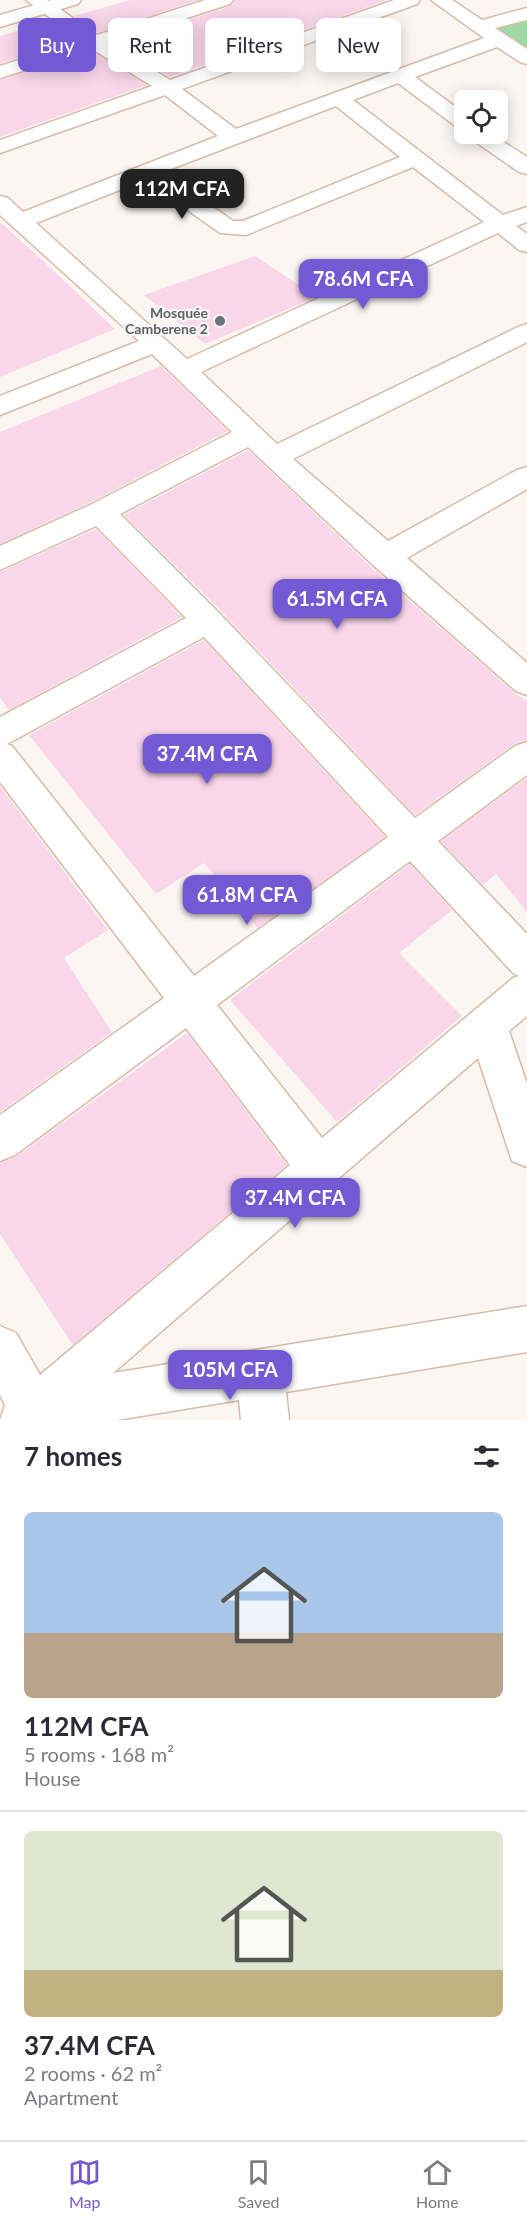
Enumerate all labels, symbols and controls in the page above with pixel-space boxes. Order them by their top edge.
chip: Buy [18,18,96,72]
chip: Rent [108,18,193,72]
chip: Filters [205,18,304,72]
chip: New [316,18,401,72]
map controls [454,90,508,144]
button: locate [454,90,508,144]
pin: 112M CFA [120,169,244,220]
text: 112M CFA [134,176,230,200]
pin: 78.6M CFA [294,259,432,310]
text: 78.6M CFA [313,266,413,290]
place label: Mosquée Camberene 2 [125,304,209,337]
marker: Mosquée Camberene 2 [213,314,227,328]
pin: 61.5M CFA [268,579,406,630]
text: 61.5M CFA [287,586,387,610]
pin: 37.4M CFA [138,734,276,785]
text: 37.4M CFA [157,741,257,765]
pin: 61.8M CFA [178,875,316,926]
text: 61.8M CFA [197,882,297,906]
pin: 37.4M CFA [226,1178,364,1229]
text: 37.4M CFA [245,1185,345,1209]
pin: 105M CFA [168,1350,292,1401]
text: 105M CFA [182,1357,278,1381]
text: 7 homes [24,1440,122,1472]
icon: filters [470,1440,503,1473]
icon: home [210,1551,318,1659]
text: 112M CFA [24,1710,149,1742]
text: 5 rooms · 168 m² [24,1742,174,1766]
text: House [24,1766,81,1790]
icon: home [210,1870,318,1978]
text: 37.4M CFA [24,2029,155,2061]
text: 2 rooms · 62 m² [24,2061,162,2085]
text: Apartment [24,2085,118,2109]
tab: Map [68,2156,101,2211]
tab: Saved [238,2156,280,2211]
tab: Home [416,2156,459,2211]

